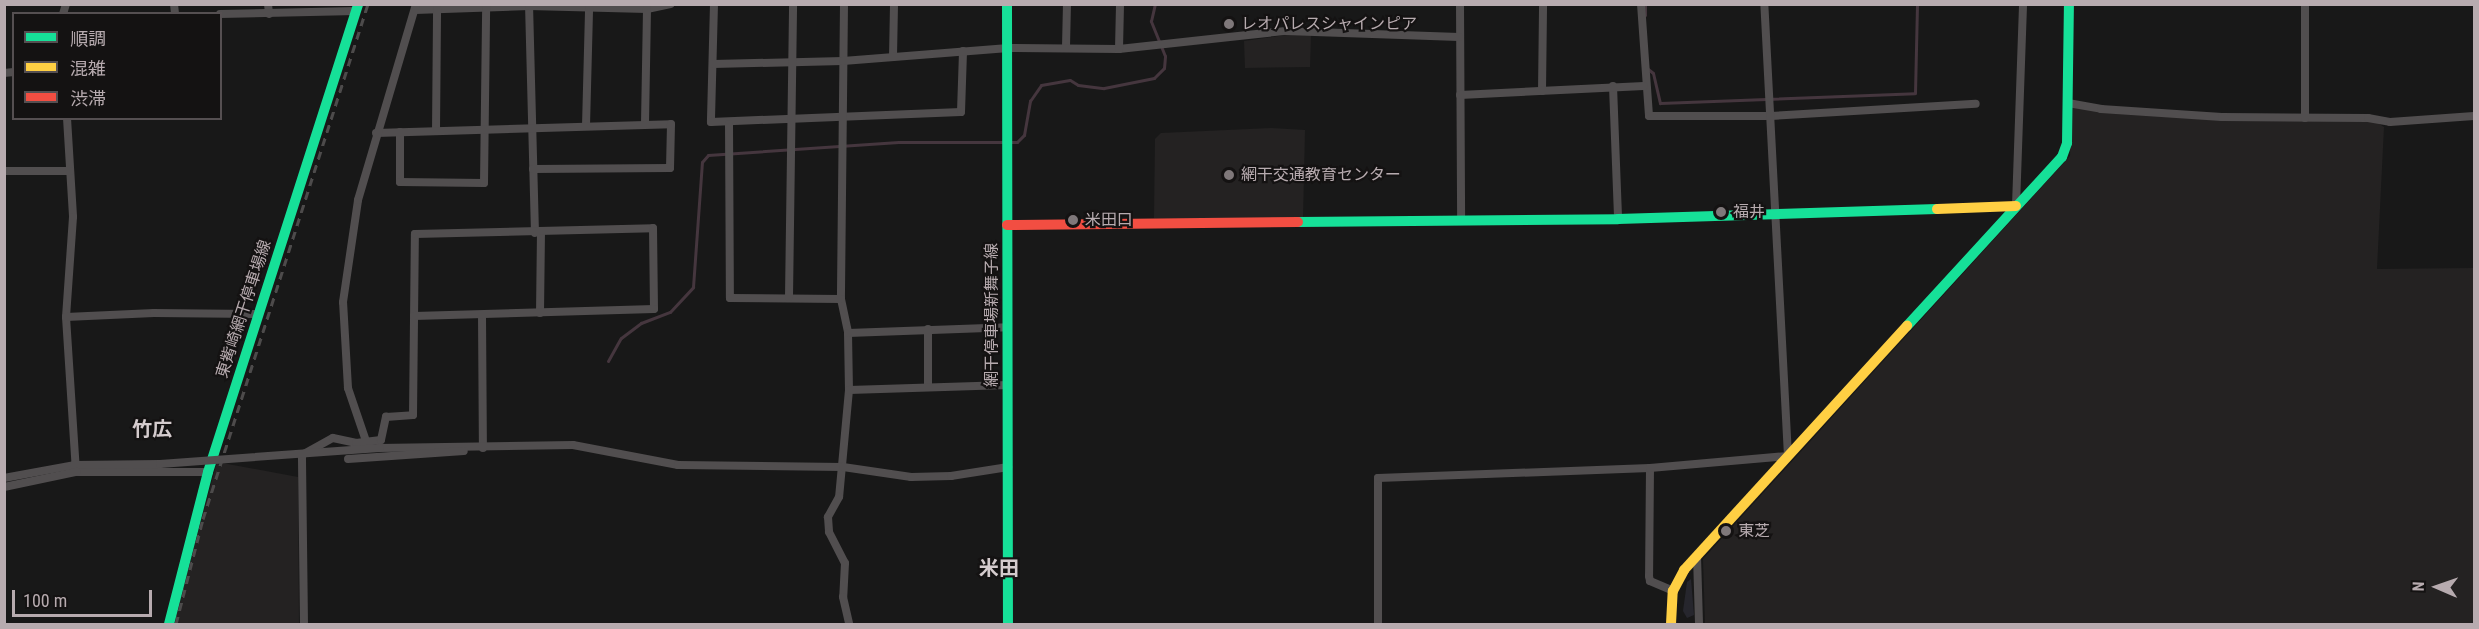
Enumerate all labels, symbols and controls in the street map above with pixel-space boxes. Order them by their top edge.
legend [12,12,222,120]
place label: レオパレスシャインピア [1241,14,1417,34]
marker: レオパレスシャインピア [1222,17,1236,31]
text: 順調 [70,28,106,49]
text: 混雑 [70,58,106,79]
text: 渋滞 [70,88,106,109]
place label: 網干交通教育センター [1241,165,1401,185]
marker: 網干交通教育センター [1222,168,1236,182]
place label: 福井 [1733,202,1765,222]
marker: 福井 [1714,205,1728,219]
place label: 米田口 [1085,210,1133,230]
marker: 米田口 [1066,213,1080,227]
street label: 東觜崎網干停車場線 [213,238,275,380]
street label: 網干停車場新舞子線 [982,243,1002,387]
district label: 竹広 [132,417,172,441]
place label: 東芝 [1738,521,1770,541]
marker: 東芝 [1719,524,1733,538]
district label: 米田 [979,556,1019,580]
north arrow [2407,557,2467,617]
scale bar [15,578,154,616]
text: N [2409,581,2428,592]
text: 100 m [23,590,67,611]

